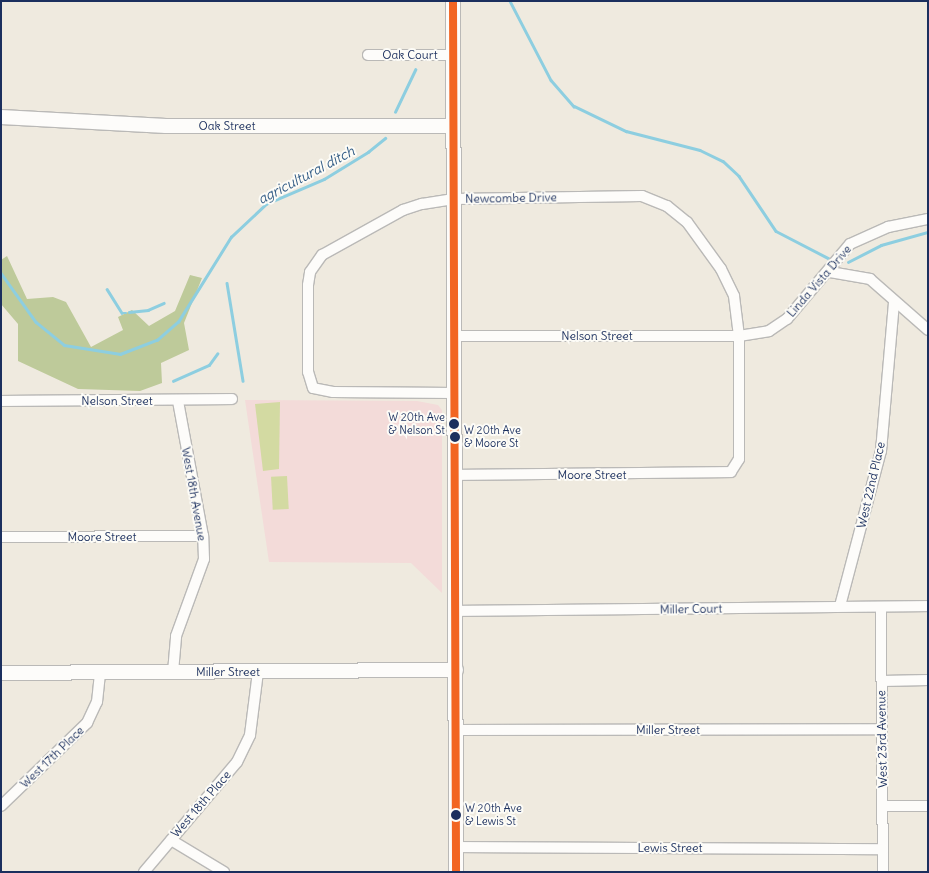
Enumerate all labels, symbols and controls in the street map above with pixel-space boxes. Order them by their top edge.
street label: Oak Court [382,48,438,62]
street label: Oak Street [198,119,256,133]
water label: agricultural ditch [255,142,357,208]
street label: Newcombe Drive [465,190,557,206]
street label: Linda Vista Drive [784,242,854,320]
street label: Nelson Street [561,329,633,343]
street label: Nelson Street [81,394,153,408]
place label: W 20th Ave & Nelson St [388,411,445,437]
marker: W 20th Ave & Nelson St [449,419,459,429]
place label: W 20th Ave & Moore St [464,424,521,450]
marker: W 20th Ave & Moore St [450,432,460,442]
street label: West 22nd Place [854,440,888,530]
street label: West 18th Avenue [179,446,209,542]
street label: Moore Street [557,468,627,482]
street label: Moore Street [67,530,137,544]
street label: Miller Court [660,601,722,617]
street label: Miller Street [196,665,260,679]
street label: West 23rd Avenue [874,690,890,788]
street label: West 17th Place [17,723,87,791]
street label: Miller Street [636,723,700,737]
street label: West 18th Place [168,768,234,840]
place label: W 20th Ave & Lewis St [465,802,522,828]
marker: W 20th Ave & Lewis St [451,810,461,820]
street label: Lewis Street [637,841,703,855]

